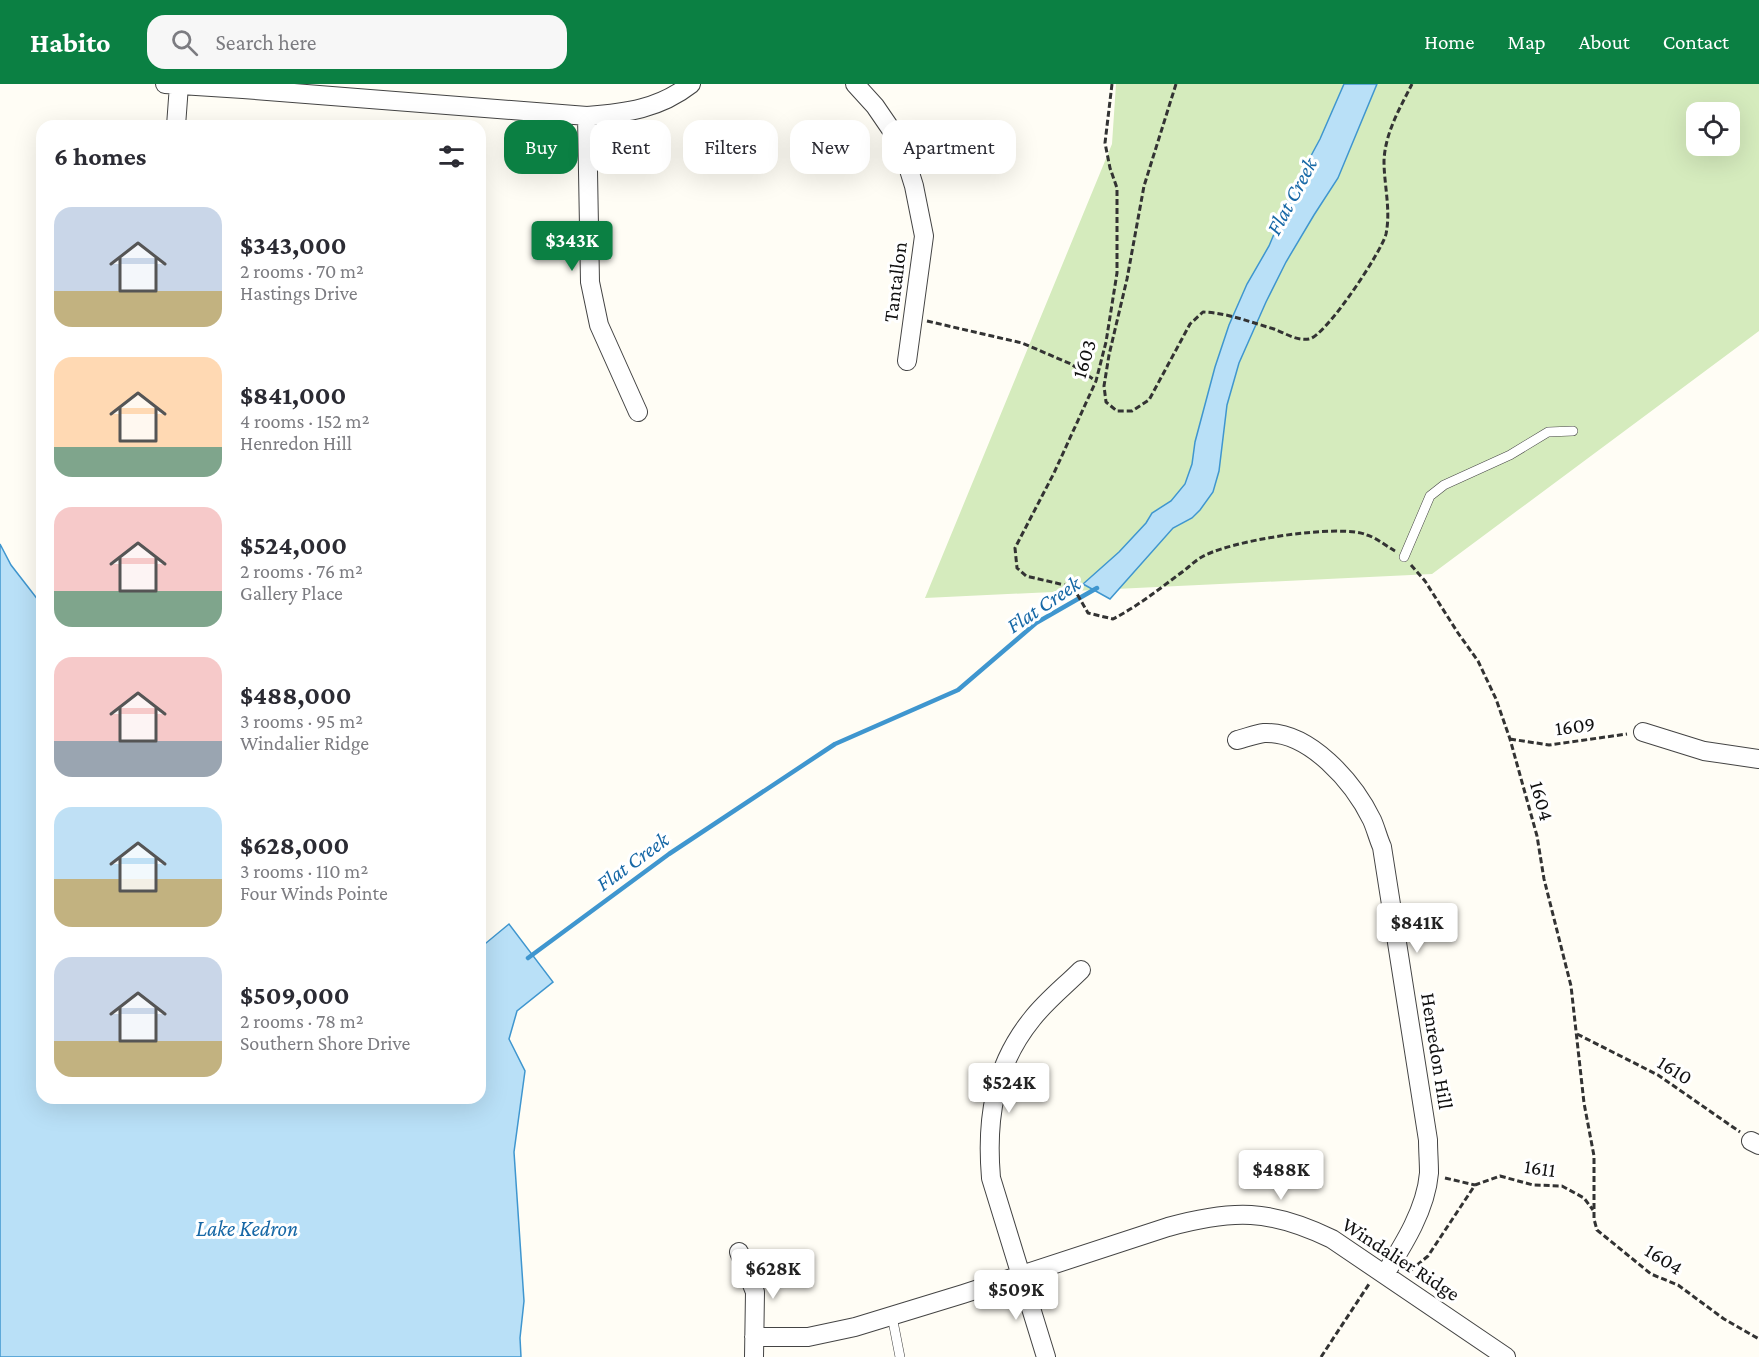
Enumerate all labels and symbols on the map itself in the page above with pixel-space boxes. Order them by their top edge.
water label: Flat Creek [1261,152,1323,239]
pin: $343K [530,221,614,272]
street label: Tantallon [878,240,912,324]
street label: 1603 [1067,337,1101,381]
water label: Flat Creek [1002,570,1086,638]
street label: 1609 [1554,712,1596,740]
street label: 1604 [1525,778,1559,824]
water label: Flat Creek [591,826,675,896]
pin: $841K [1375,903,1459,954]
street label: Henredon Hill [1416,991,1458,1111]
street label: 1610 [1653,1050,1697,1090]
pin: $524K [967,1063,1051,1114]
pin: $488K [1239,1150,1323,1201]
street label: 1611 [1523,1154,1557,1182]
street label: Windalier Ridge [1338,1212,1464,1306]
water label: Lake Kedron [196,1216,298,1241]
street label: 1604 [1641,1238,1687,1280]
pin: $628K [731,1249,815,1300]
pin: $509K [974,1270,1058,1321]

